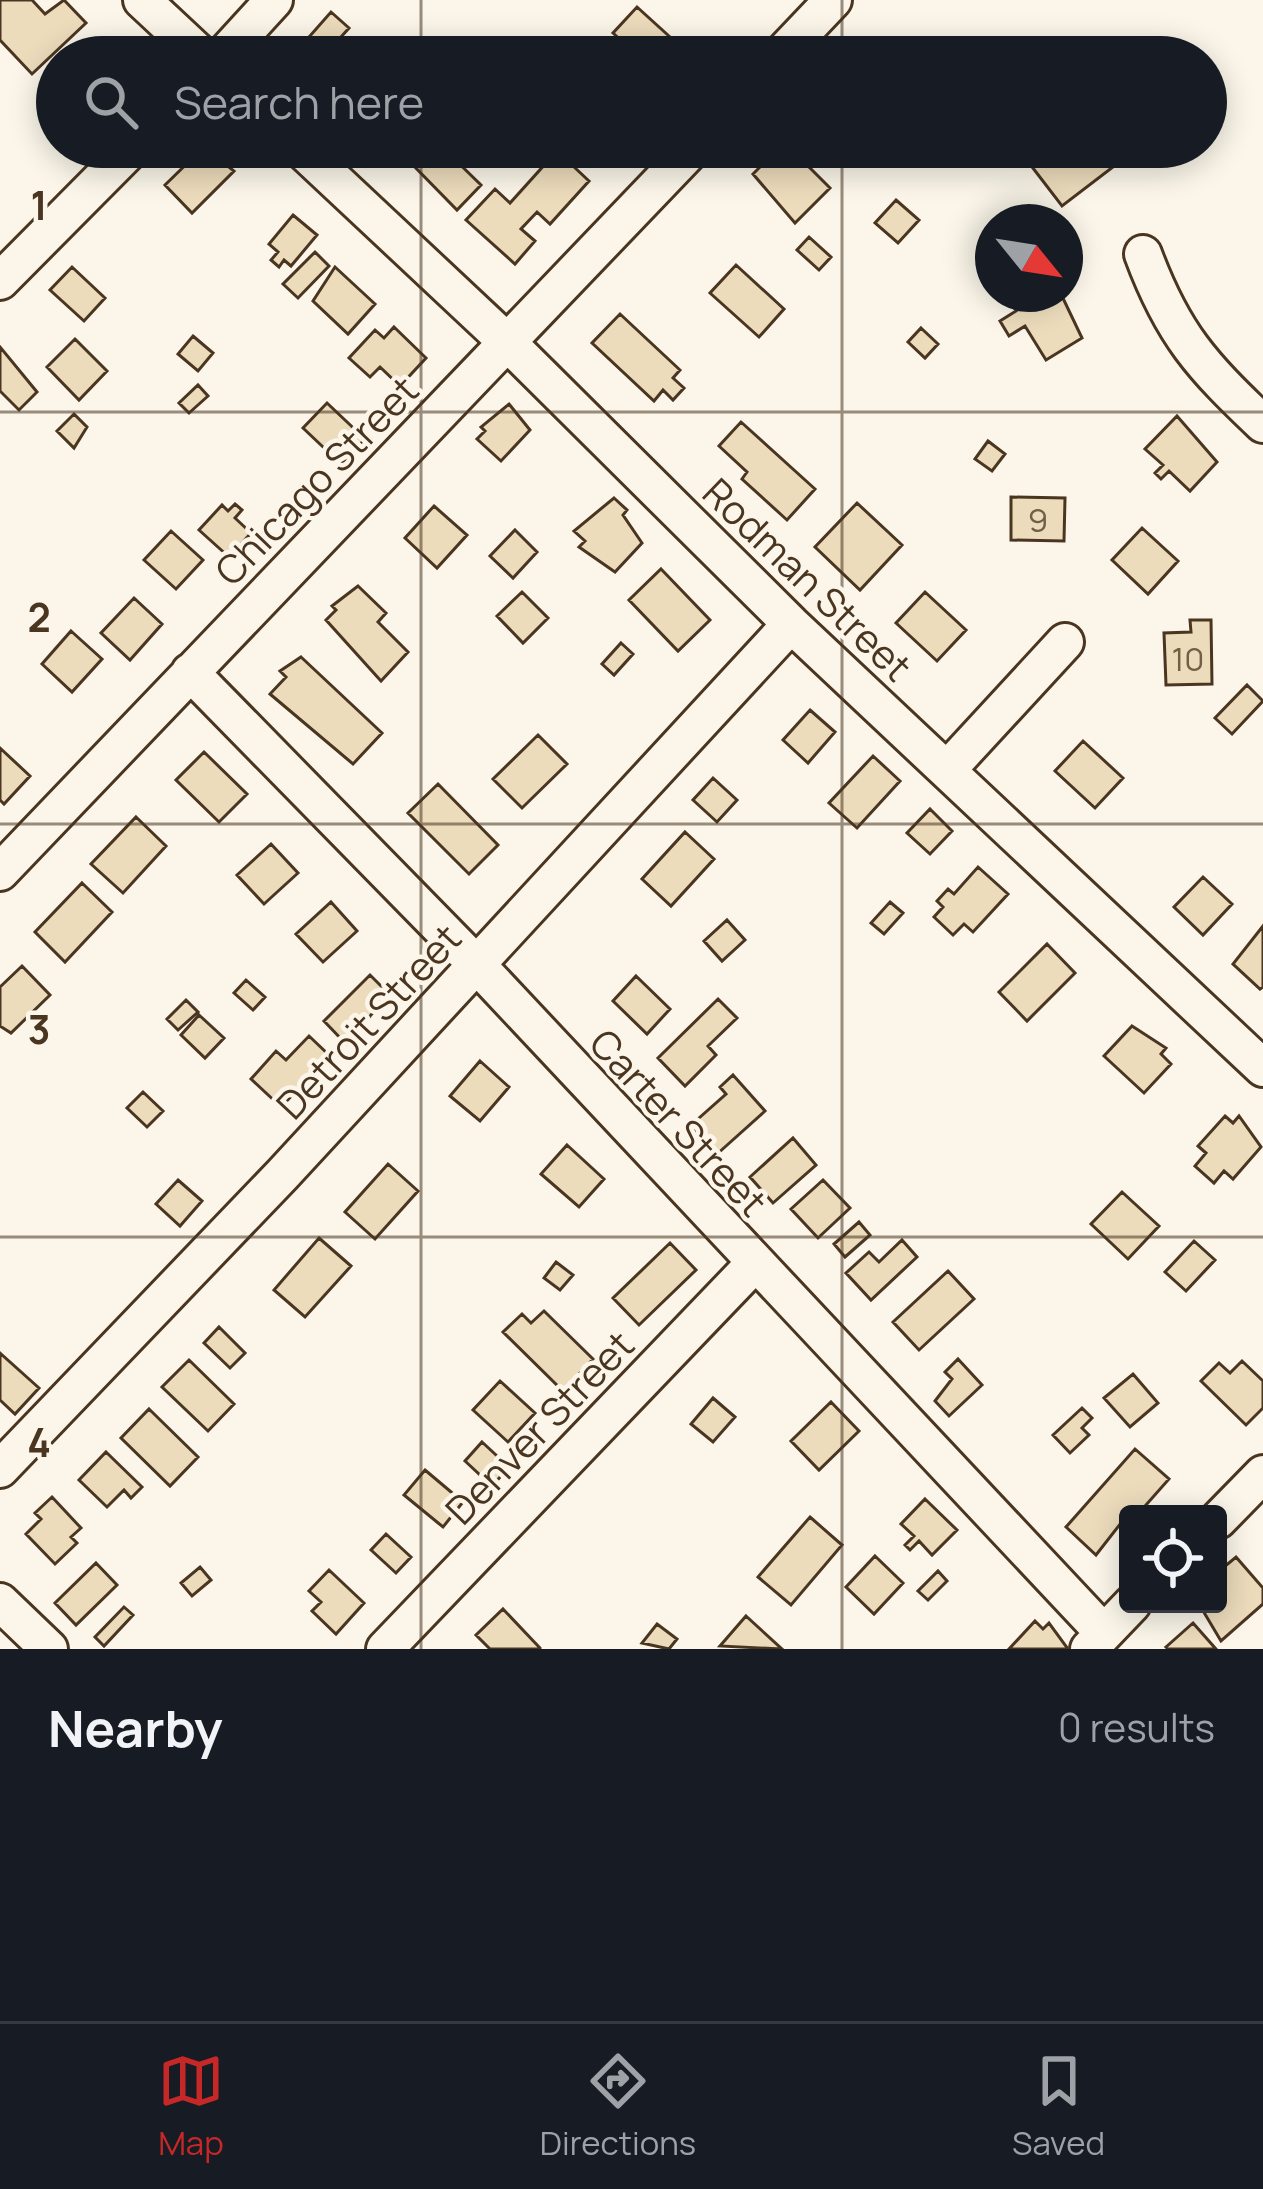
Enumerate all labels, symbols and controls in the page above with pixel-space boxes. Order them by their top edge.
search box [36,36,1227,168]
icon: search [78,69,144,135]
text: Search here [174,71,424,133]
text: 1 [30,178,48,232]
north arrow [975,204,1083,312]
street label: Chicago Street [202,363,430,597]
street label: Rodman Street [692,465,924,693]
house number: 9 [1028,497,1048,542]
text: 2 [27,590,51,644]
house number: 10 [1172,636,1205,681]
street label: Detroit Street [264,912,472,1130]
text: 3 [28,1002,50,1056]
street label: Carter Street [578,1017,780,1227]
street label: Denver Street [433,1318,645,1536]
text: 4 [27,1415,51,1469]
map controls [1119,1505,1227,1613]
button: locate [1119,1505,1227,1613]
text: Nearby [48,1693,223,1762]
text: 0 results [1058,1700,1215,1754]
tab: Map [158,2048,224,2165]
tab: Directions [540,2048,696,2165]
tab: Saved [1012,2048,1105,2165]

